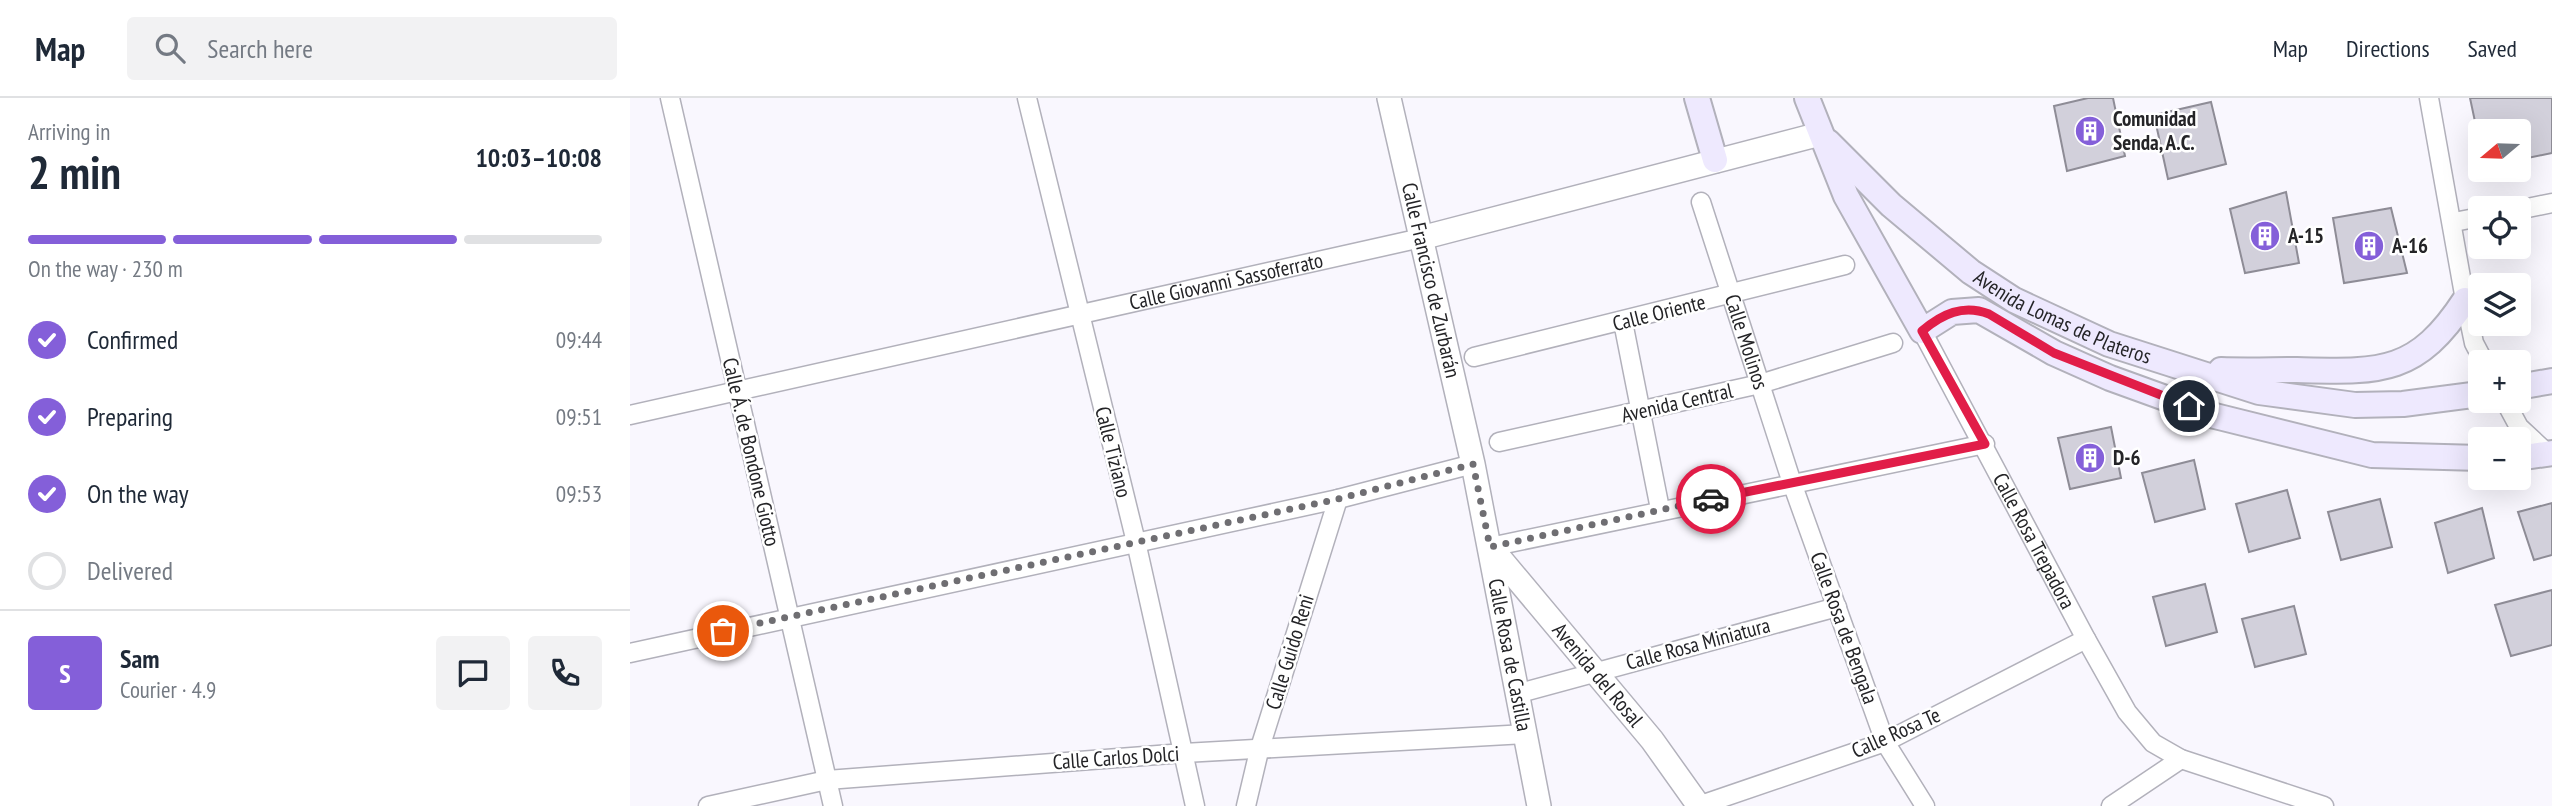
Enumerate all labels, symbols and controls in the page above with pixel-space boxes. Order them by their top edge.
search box [127,17,617,80]
text: Map [35,27,85,70]
icon: search [151,29,189,67]
text: Search here [207,32,313,65]
text: Map [2273,33,2308,64]
text: Directions [2346,33,2430,64]
text: Saved [2468,33,2517,64]
place label: Comunidad Senda, A.C. [2113,105,2196,156]
building icon: Comunidad Senda, A.C. [2073,114,2107,148]
text: Arriving in [28,117,110,146]
north arrow [2468,119,2530,182]
map controls [2468,119,2531,490]
text: 10:03–10:08 [475,141,602,174]
text: 2 min [28,142,121,202]
street label: Calle Francisco de Zurbarán [1396,180,1467,380]
button: locate [2468,196,2531,259]
building icon: A-15 [2248,219,2282,253]
place label: A-15 [2287,222,2324,249]
building icon: A-16 [2352,229,2386,263]
place label: A-16 [2391,232,2428,259]
street label: Calle Giovanni Sassoferrato [1127,246,1326,316]
text: On the way · 230 m [28,254,183,283]
street label: Avenida Lomas de Plateros [1969,263,2155,370]
button: layers [2468,273,2531,336]
street label: Calle Oriente [1610,288,1708,337]
street label: Calle Molinos [1719,291,1775,393]
icon: check [28,321,66,359]
text: Confirmed [87,323,178,356]
text: 09:44 [556,325,602,354]
button: + [2468,350,2531,413]
street label: Calle Á. de Bondone Giotto [717,355,786,549]
pin [2159,376,2219,436]
street label: Avenida Central [1619,377,1735,428]
icon: home [2170,387,2208,425]
icon: check [28,398,66,436]
text: Preparing [87,400,173,433]
text: 09:51 [556,402,602,431]
street label: Calle Tiziano [1089,404,1138,500]
button: − [2468,427,2531,490]
building icon: D-6 [2073,441,2107,475]
place label: D-6 [2113,444,2141,471]
courier [1676,464,1746,534]
street label: Calle Rosa Trepadora [1987,468,2082,614]
icon: check [28,475,66,513]
text: On the way [87,477,189,510]
text: 09:53 [556,479,602,508]
icon: car [1692,480,1730,518]
street label: Calle Rosa de Bengala [1804,548,1884,707]
text: Delivered [87,554,173,587]
street label: Calle Rosa de Castilla [1482,576,1538,733]
street label: Calle Guido Reni [1259,591,1320,713]
pin [693,601,753,661]
street label: Calle Rosa Miniatura [1623,611,1773,676]
icon: bag [704,612,742,650]
street label: Avenida del Rosal [1547,617,1649,732]
button: chat [436,636,510,710]
button: phone [528,636,602,710]
text: Sam [120,642,159,675]
text: S [59,657,71,690]
text: Courier · 4.9 [120,675,216,704]
street label: Calle Rosa Te [1847,701,1944,764]
street label: Calle Carlos Dolci [1052,740,1180,775]

